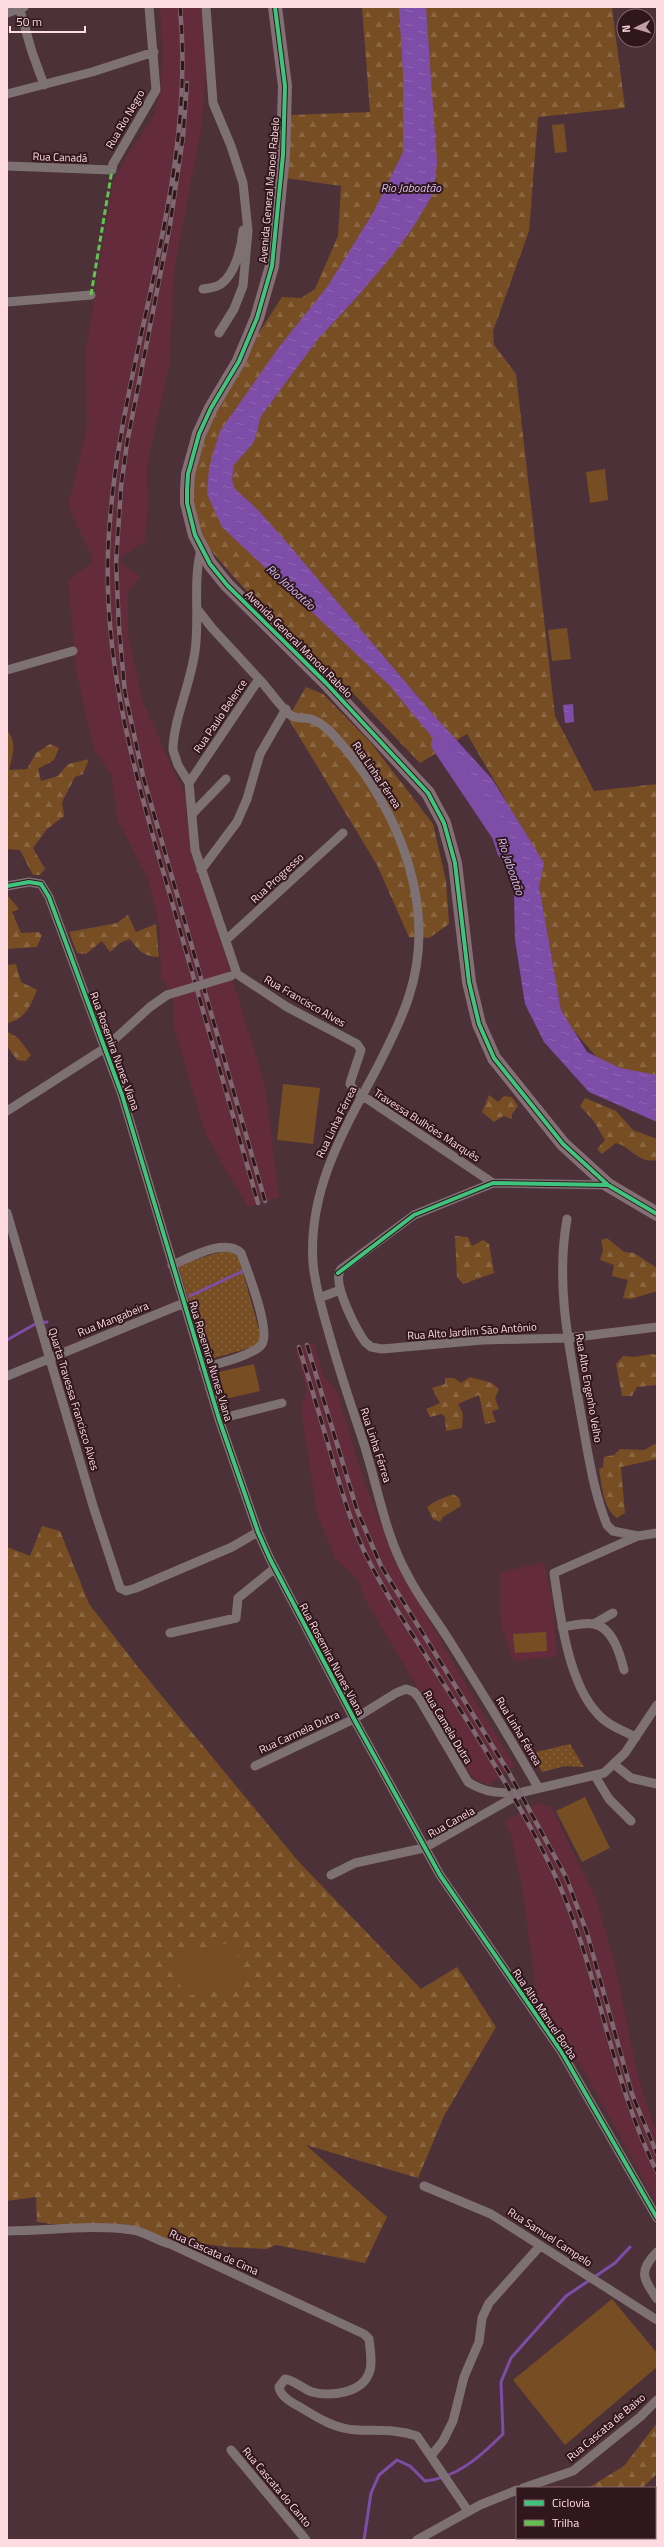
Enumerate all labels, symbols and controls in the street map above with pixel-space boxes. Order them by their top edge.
scale bar [10,8,85,34]
north arrow [616,8,656,48]
text: 50 m [16,12,42,31]
text: N [618,24,634,33]
street label: Rua Rio Negro [102,86,149,152]
street label: Avenida General Manoel Rabelo [255,116,283,264]
street label: Rua Canadá [32,148,88,166]
water label: Rio Jaboatão [381,178,442,197]
water label: Rio Jaboatão [262,560,321,615]
street label: Avenida General Manoel Rabelo [242,587,356,701]
street label: Rua Paulo Belence [189,676,251,756]
street label: Rua Linha Férrea [349,738,406,812]
water label: Rio Jaboatão [492,834,530,899]
street label: Rua Progresso [247,849,307,907]
street label: Rua Francisco Alves [261,971,349,1031]
street label: Rua Rosemira Nunes Viana [86,990,144,1113]
street label: Rua Linha Férrea [312,1083,360,1160]
street label: Travessa Bulhões Marquês [371,1085,483,1165]
street label: Rua Mangabeira [75,1297,151,1341]
street label: Rua Rosemira Nunes Viana [185,1299,237,1424]
street label: Rua Alto Jardim São Antônio [407,1318,537,1344]
street label: Quarta Travessa Francisco Alves [45,1326,103,1472]
street label: Rua Alto Engenho Velho [572,1332,607,1444]
street label: Rua Linha Férrea [356,1406,396,1485]
street label: Rua Rosemira Nunes Viana [296,1600,369,1718]
street label: Rua Camela Dutra [420,1687,477,1767]
street label: Rua Linha Férrea [492,1694,546,1769]
street label: Rua Carmela Dutra [256,1706,342,1758]
street label: Rua Canela [425,1802,478,1841]
street label: Rua Alto Manuel Borba [509,1965,582,2063]
street label: Rua Samuel Campelo [505,2204,596,2270]
street label: Rua Cascata de Cima [167,2225,262,2279]
street label: Rua Cascata de Baixo [563,2389,649,2465]
street label: Rua Cascata do Canto [239,2443,315,2531]
legend [516,2487,656,2539]
text: Ciclovia [552,2493,590,2512]
text: Trilha [552,2513,579,2532]

